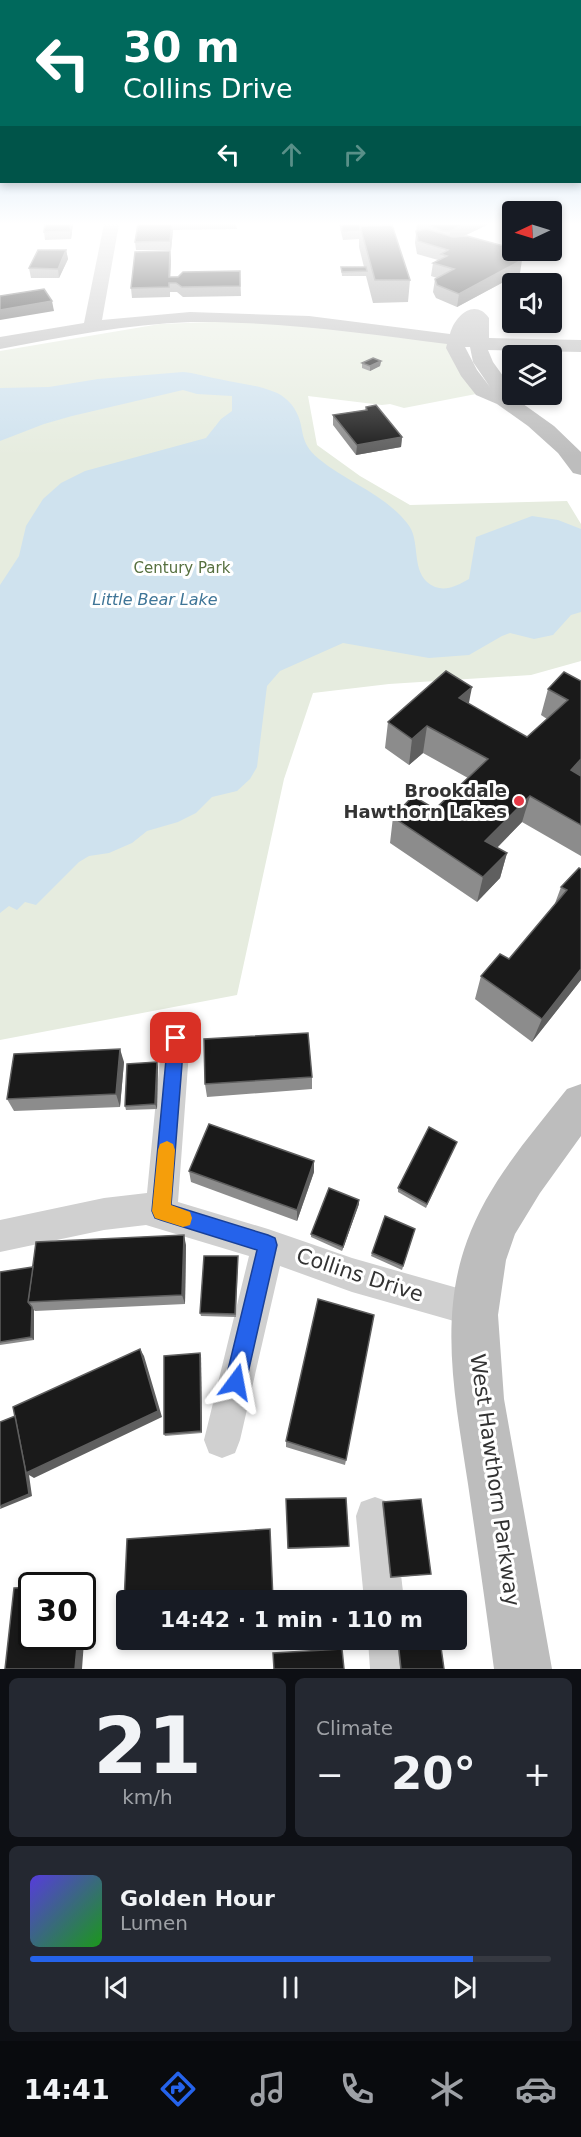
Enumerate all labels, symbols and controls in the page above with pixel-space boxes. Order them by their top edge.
text: 30 m [123,23,240,72]
icon: left [24,24,102,102]
text: Collins Drive [123,73,293,104]
icon: left [212,138,245,171]
icon: ahead [275,138,308,171]
icon: right [338,138,371,171]
north arrow [502,201,562,261]
map controls [502,201,562,405]
button: sound [502,273,562,333]
button: layers [502,345,562,405]
park label: Century Park [134,559,231,577]
water label: Little Bear Lake [92,590,218,609]
place label: Brookdale Hawthorn Lakes [343,780,507,822]
marker: Brookdale Hawthorn Lakes [512,794,526,808]
pin [150,1012,201,1063]
icon: arrive [159,1021,192,1054]
street label: Collins Drive [294,1243,426,1307]
position arrow [204,1350,268,1414]
street label: West Hawthorn Parkway [465,1352,525,1608]
speed limit sign: 30 [18,1572,96,1650]
text: 14:42 · 1 min · 110 m [160,1607,423,1632]
text: 21 [93,1701,202,1791]
text: Climate [316,1716,393,1740]
text: 20° [391,1747,476,1800]
text: − [316,1755,344,1794]
text: + [523,1755,551,1794]
text: km/h [122,1785,173,1809]
text: Golden Hour [120,1886,275,1911]
text: Lumen [120,1911,188,1935]
icon: previous [100,1971,133,2004]
icon: pause [274,1971,307,2004]
icon: next [448,1971,481,2004]
icon: directions [157,2068,199,2110]
icon: music [247,2068,289,2110]
icon: phone [336,2068,378,2110]
icon: climate [426,2068,468,2110]
icon: car [515,2068,557,2110]
text: 14:41 [24,2074,110,2105]

